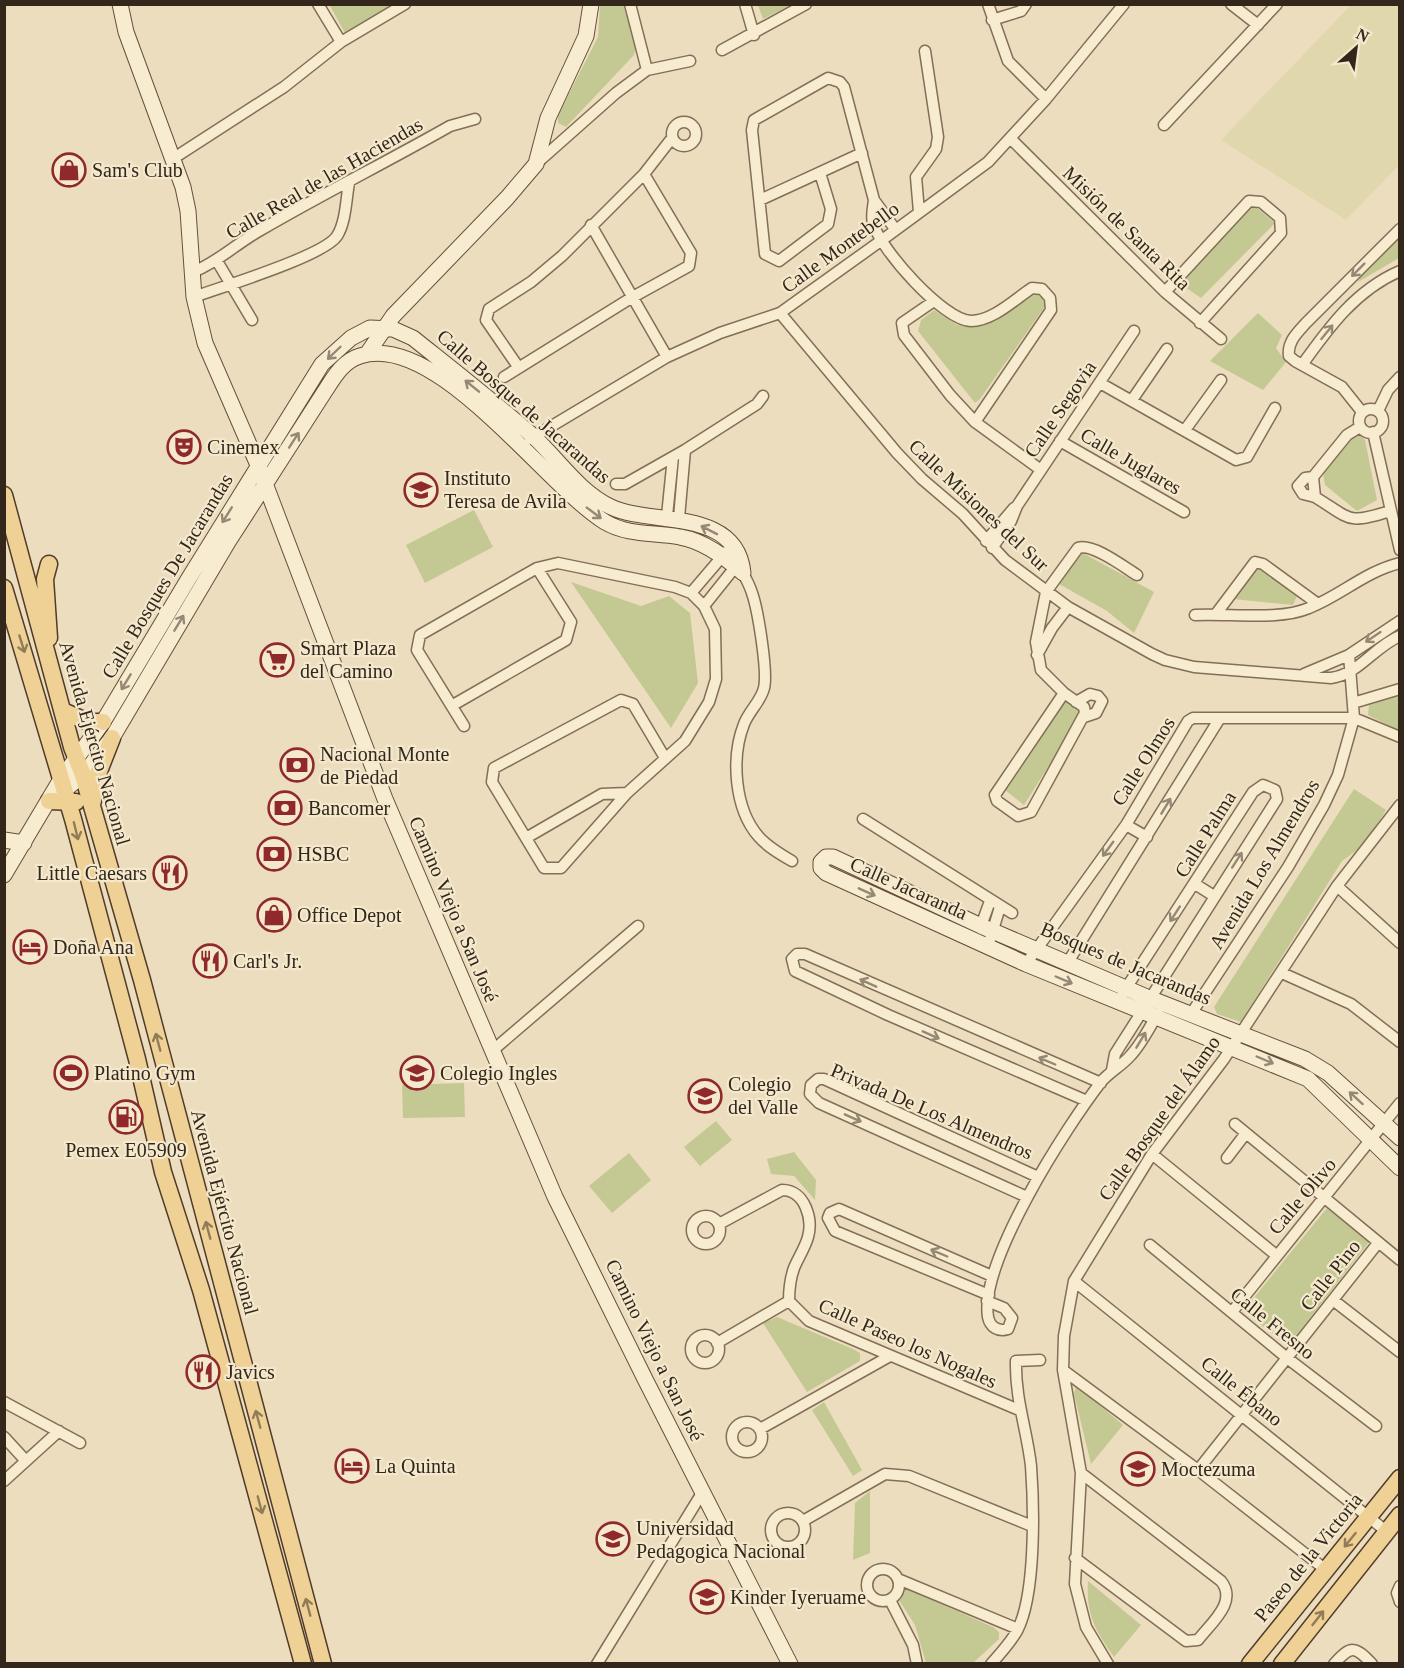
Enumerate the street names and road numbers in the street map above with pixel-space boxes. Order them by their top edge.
street label: Calle Real de las Haciendas [222,113,426,243]
street label: Misión de Santa Rita [1059,162,1195,294]
street label: Calle Montebello [777,197,903,297]
street label: Calle Bosque de Jacarandas [432,325,615,488]
street label: Calle Segovia [1020,356,1101,462]
street label: Calle Juglares [1076,423,1186,500]
street label: Calle Misiones del Sur [905,435,1054,576]
street label: Calle Bosques De Jacarandas [97,469,238,683]
street label: Avenida Ejército Nacional [54,638,135,849]
street label: Calle Olmos [1107,712,1179,809]
street label: Avenida Los Almendros [1205,775,1324,953]
street label: Calle Palma [1170,787,1240,881]
street label: Camino Viejo a San José [404,813,503,1006]
street label: Calle Jacaranda [847,852,971,924]
street label: Bosques de Jacarandas [1037,917,1215,1010]
street label: Calle Bosque del Álamo [1094,1031,1225,1205]
street label: Privada De Los Almendros [828,1058,1036,1164]
street label: Avenida Ejército Nacional [186,1107,263,1318]
street label: Calle Olivo [1264,1153,1340,1239]
street label: Calle Pino [1296,1235,1364,1315]
street label: Camino Viejo a San José [600,1256,709,1445]
street label: Calle Fresno [1227,1282,1319,1364]
street label: Calle Paseo los Nogales [815,1294,1001,1393]
street label: Calle Ébano [1197,1352,1287,1430]
street label: Paseo de la Victoria [1249,1488,1367,1626]

